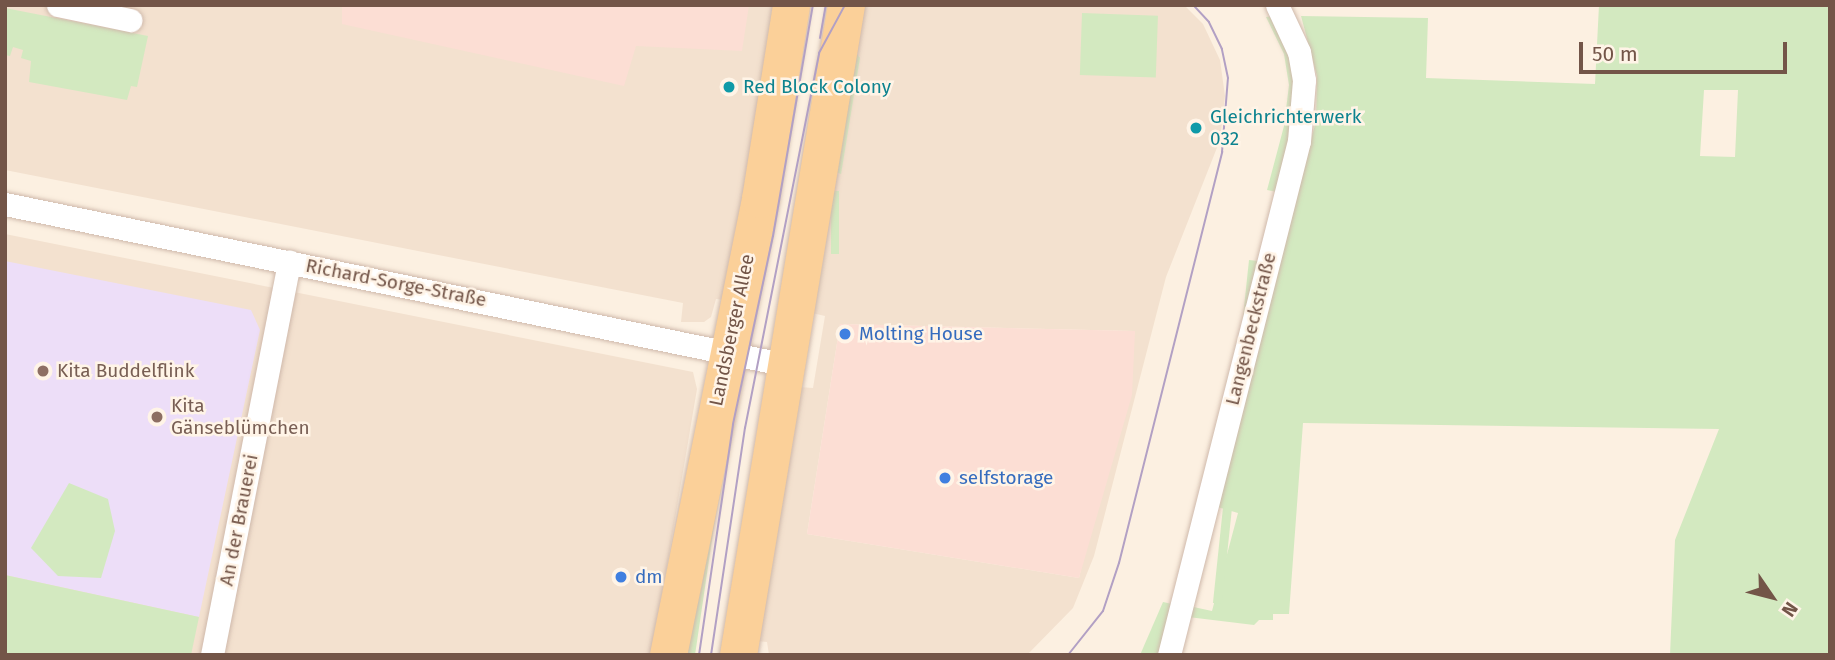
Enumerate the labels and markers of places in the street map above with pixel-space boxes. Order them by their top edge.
place label: Red Block Colony [743,76,891,98]
marker: Red Block Colony [721,79,737,95]
place label: Gleichrichterwerk 032 [1210,106,1362,150]
marker: Gleichrichterwerk 032 [1188,120,1204,136]
place label: Molting House [859,323,983,345]
marker: Molting House [837,326,853,342]
place label: Kita Buddelflink [57,360,194,382]
marker: Kita Buddelflink [35,363,51,379]
place label: Kita Gänseblümchen [171,395,310,439]
marker: Kita Gänseblümchen [149,409,165,425]
place label: selfstorage [959,467,1053,489]
marker: selfstorage [937,470,953,486]
place label: dm [635,566,663,588]
marker: dm [613,569,629,585]

